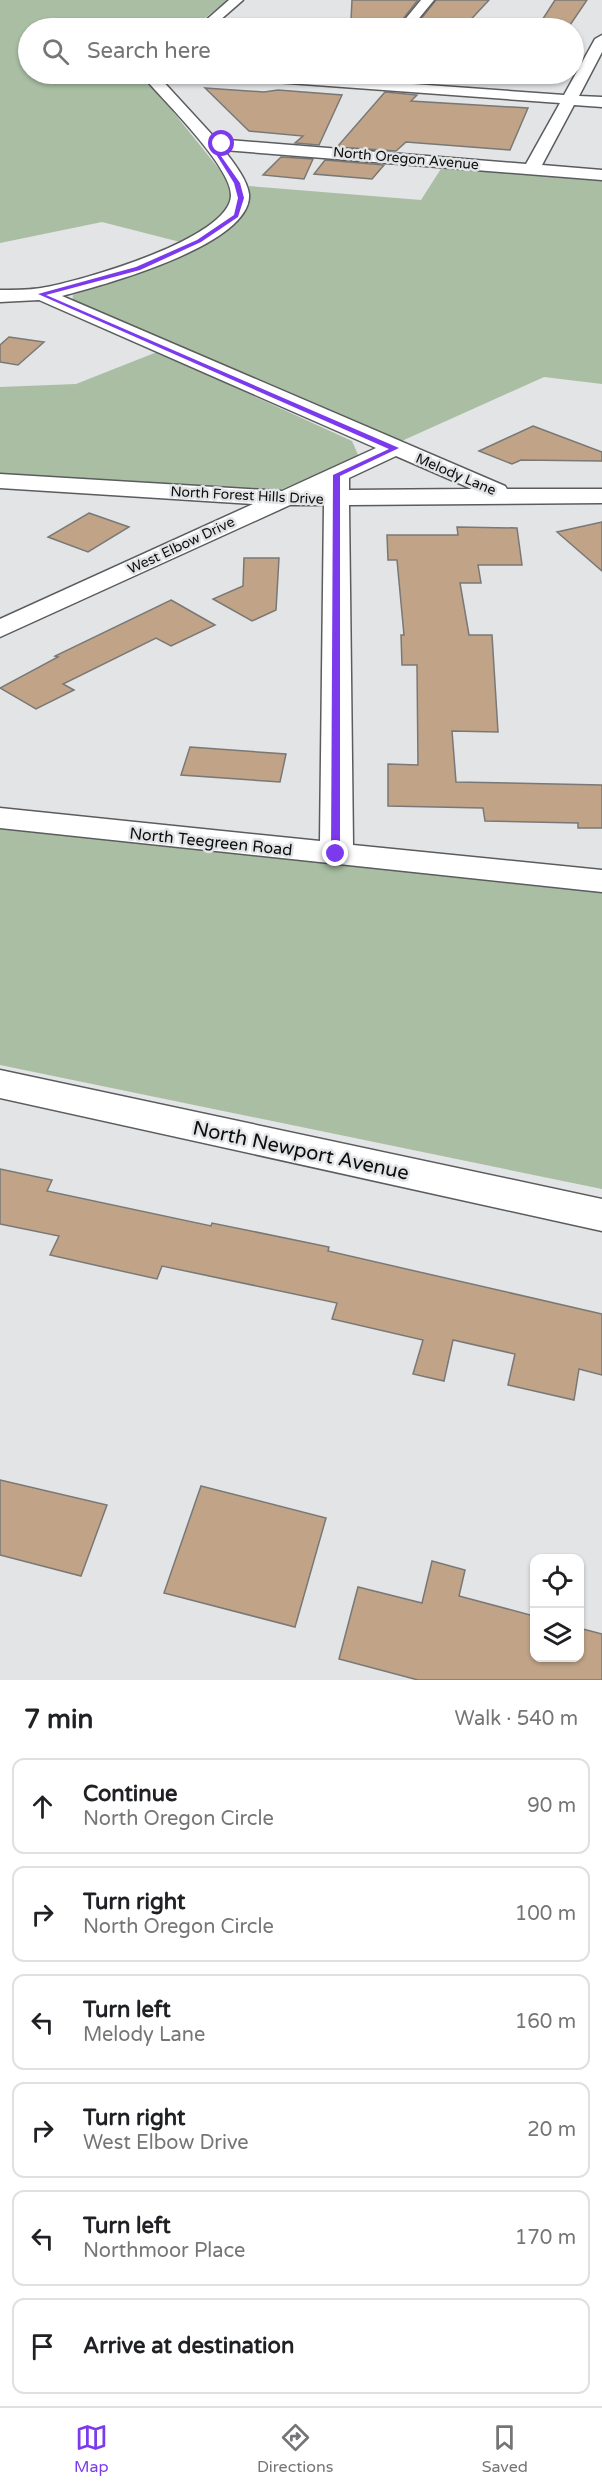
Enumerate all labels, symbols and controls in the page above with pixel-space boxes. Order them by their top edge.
search box [18,18,584,84]
icon: search [39,35,72,68]
text: Search here [87,38,211,64]
route start [208,130,234,156]
street label: North Oregon Avenue [332,144,480,173]
street label: Melody Lane [413,450,499,499]
street label: North Forest Hills Drive [170,483,324,508]
street label: West Elbow Drive [125,513,237,578]
street label: North Teegreen Road [129,824,293,860]
route end [322,840,348,866]
street label: North Newport Avenue [191,1116,411,1186]
map controls [530,1554,584,1662]
button: locate [530,1554,584,1608]
button: layers [530,1608,584,1662]
text: 7 min [24,1704,93,1735]
text: Walk · 540 m [455,1707,578,1731]
text: Continue [83,1781,178,1807]
icon: ahead [26,1790,59,1823]
text: 90 m [527,1794,576,1818]
text: North Oregon Circle [83,1807,274,1831]
text: Turn right [83,1889,185,1915]
icon: right [26,1898,59,1931]
text: 100 m [515,1902,576,1926]
text: North Oregon Circle [83,1915,274,1939]
text: Turn left [83,1997,171,2023]
icon: left [26,2006,59,2039]
text: 160 m [515,2010,576,2034]
text: Melody Lane [83,2023,205,2047]
text: Turn right [83,2105,185,2131]
icon: right [26,2114,59,2147]
text: 20 m [527,2118,576,2142]
text: West Elbow Drive [83,2131,249,2155]
text: Turn left [83,2213,171,2239]
icon: left [26,2222,59,2255]
text: 170 m [515,2226,576,2250]
text: Northmoor Place [83,2239,245,2263]
icon: arrive [26,2330,59,2363]
text: Arrive at destination [83,2333,294,2359]
tab: Map [74,2421,109,2477]
tab: Directions [257,2421,333,2477]
tab: Saved [482,2421,528,2477]

